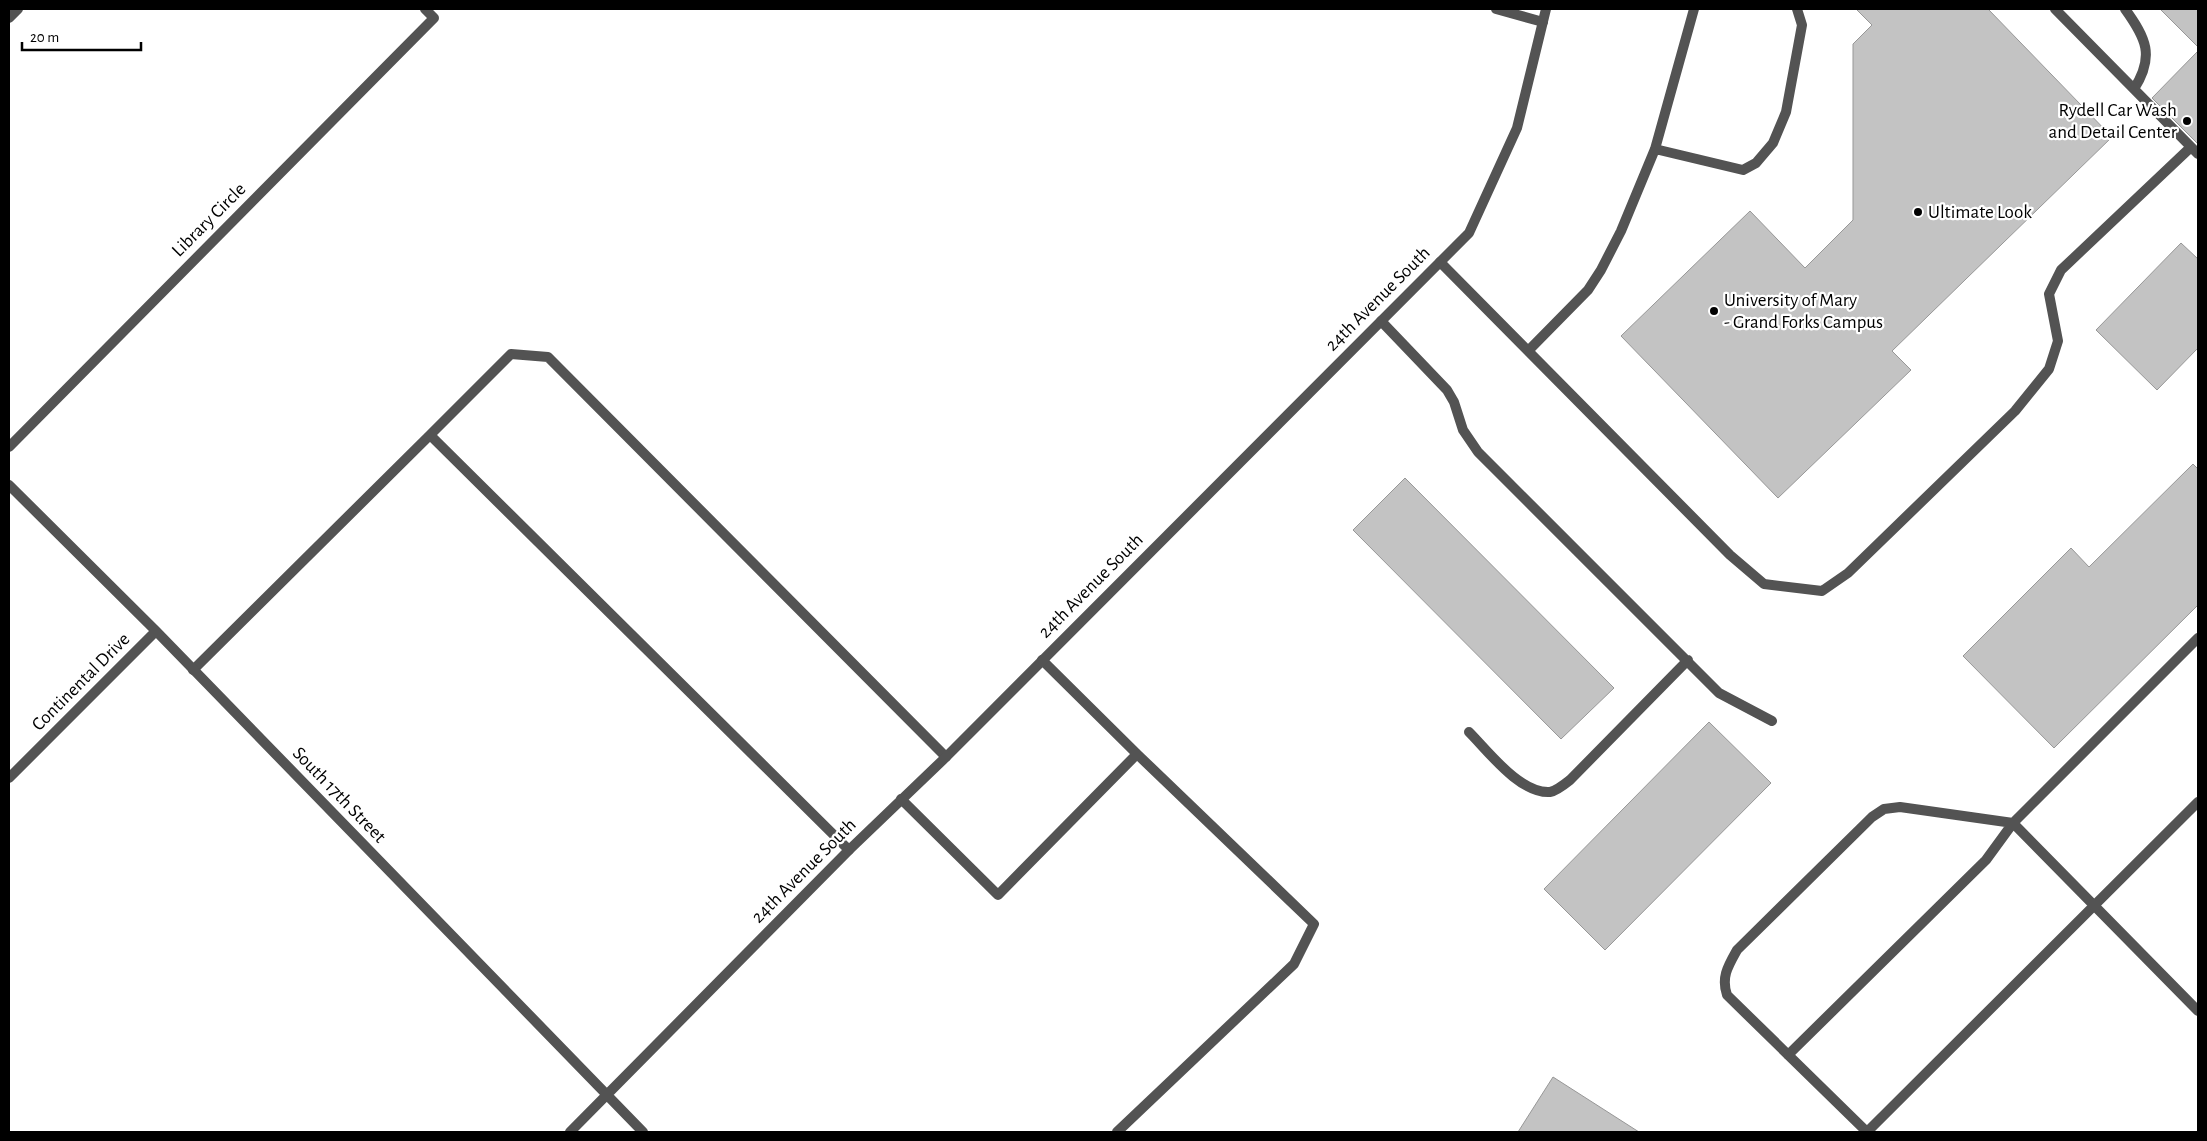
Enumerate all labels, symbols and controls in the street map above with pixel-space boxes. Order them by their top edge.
scale bar [22,20,141,52]
text: 20 m [30,30,59,45]
place label: Rydell Car Wash and Detail Center [2049,101,2177,142]
marker: Rydell Car Wash and Detail Center [2181,115,2193,127]
street label: Library Circle [168,179,250,261]
place label: Ultimate Look [1928,203,2032,222]
marker: Ultimate Look [1912,206,1924,218]
street label: 24th Avenue South [1322,243,1434,355]
place label: University of Mary - Grand Forks Campus [1724,291,1883,332]
marker: University of Mary - Grand Forks Campus [1708,305,1720,317]
street label: 24th Avenue South [1035,530,1147,642]
street label: Continental Drive [28,629,134,735]
street label: South 17th Street [289,743,389,847]
street label: 24th Avenue South [748,815,860,927]

